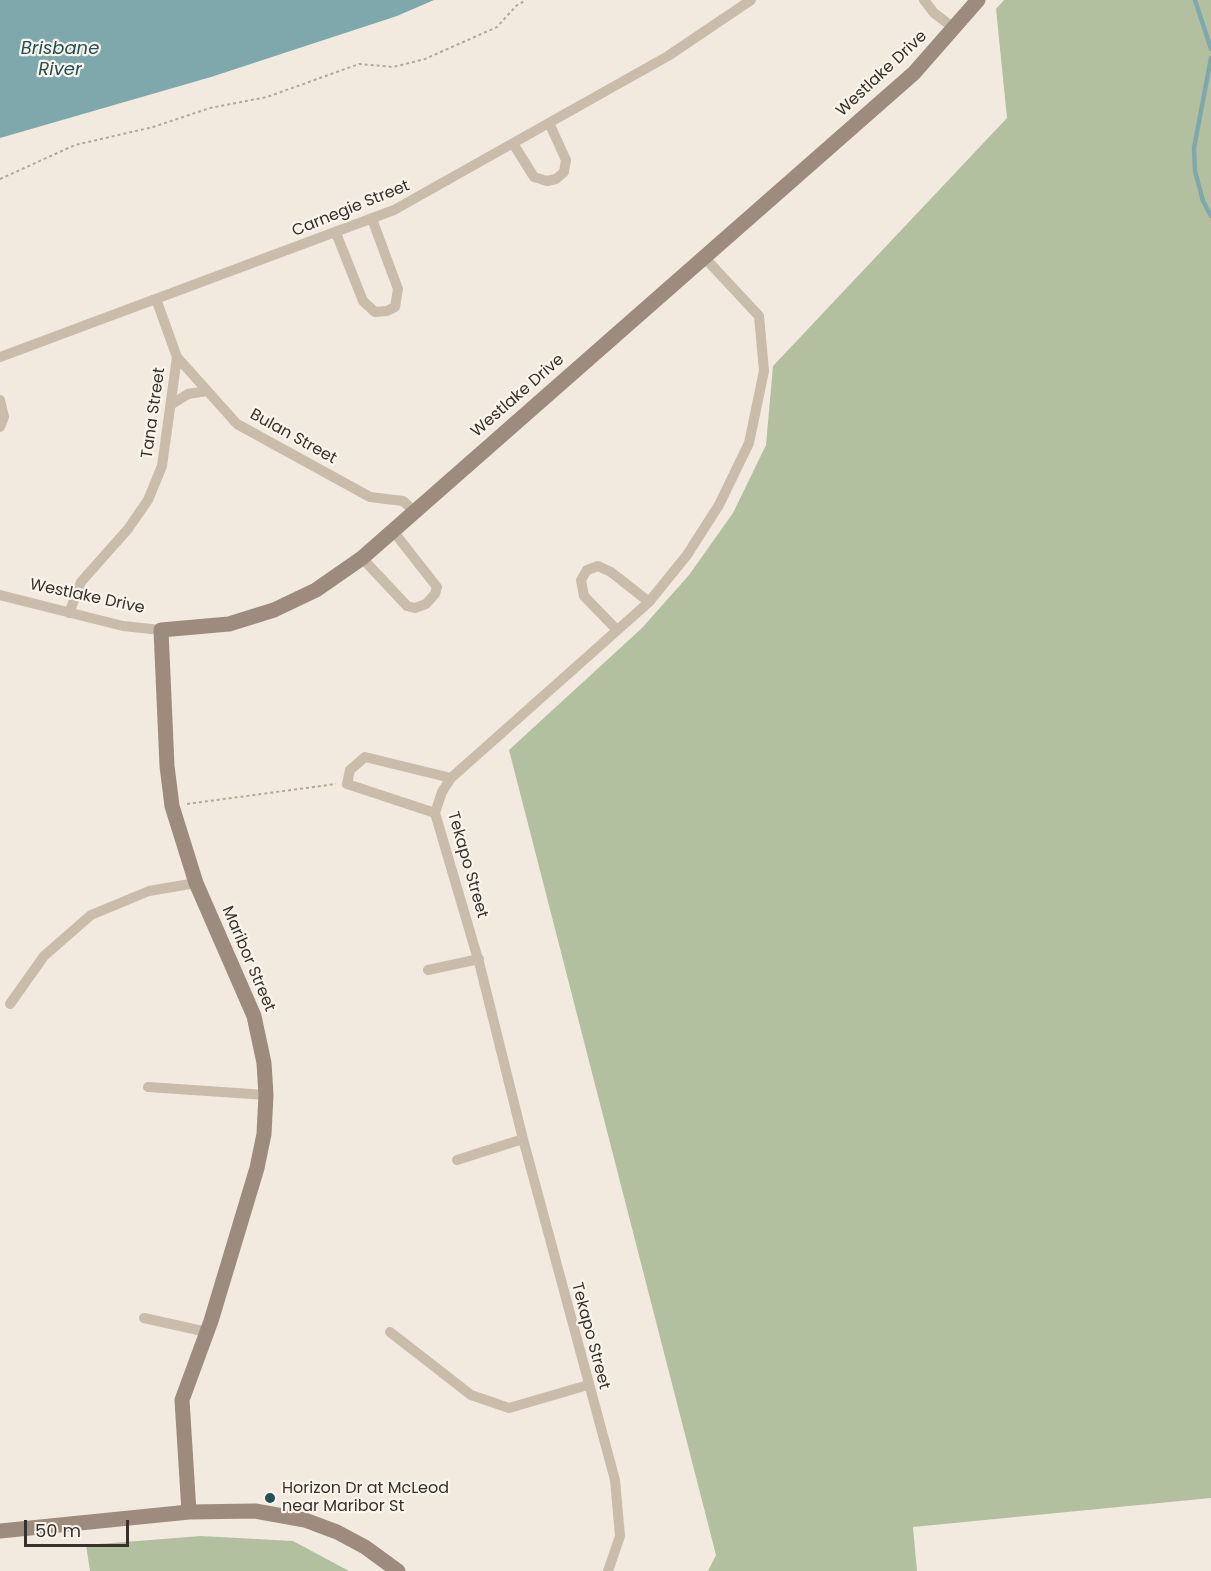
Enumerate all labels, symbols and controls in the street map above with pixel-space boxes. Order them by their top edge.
street label: Westlake Drive [833,27,931,121]
water label: Brisbane River [21,38,99,80]
street label: Carnegie Street [289,177,413,241]
street label: Westlake Drive [468,350,568,442]
street label: Tana Street [138,366,170,460]
street label: Bulan Street [246,405,340,469]
street label: Westlake Drive [28,575,146,619]
street label: Tekapo Street [443,810,491,920]
street label: Maribor Street [217,903,279,1015]
street label: Tekapo Street [567,1280,613,1392]
place label: Horizon Dr at McLeod near Maribor St [282,1479,449,1517]
marker: Horizon Dr at McLeod near Maribor St [263,1491,277,1505]
scale bar [27,1508,132,1546]
text: 50 m [35,1518,81,1543]

